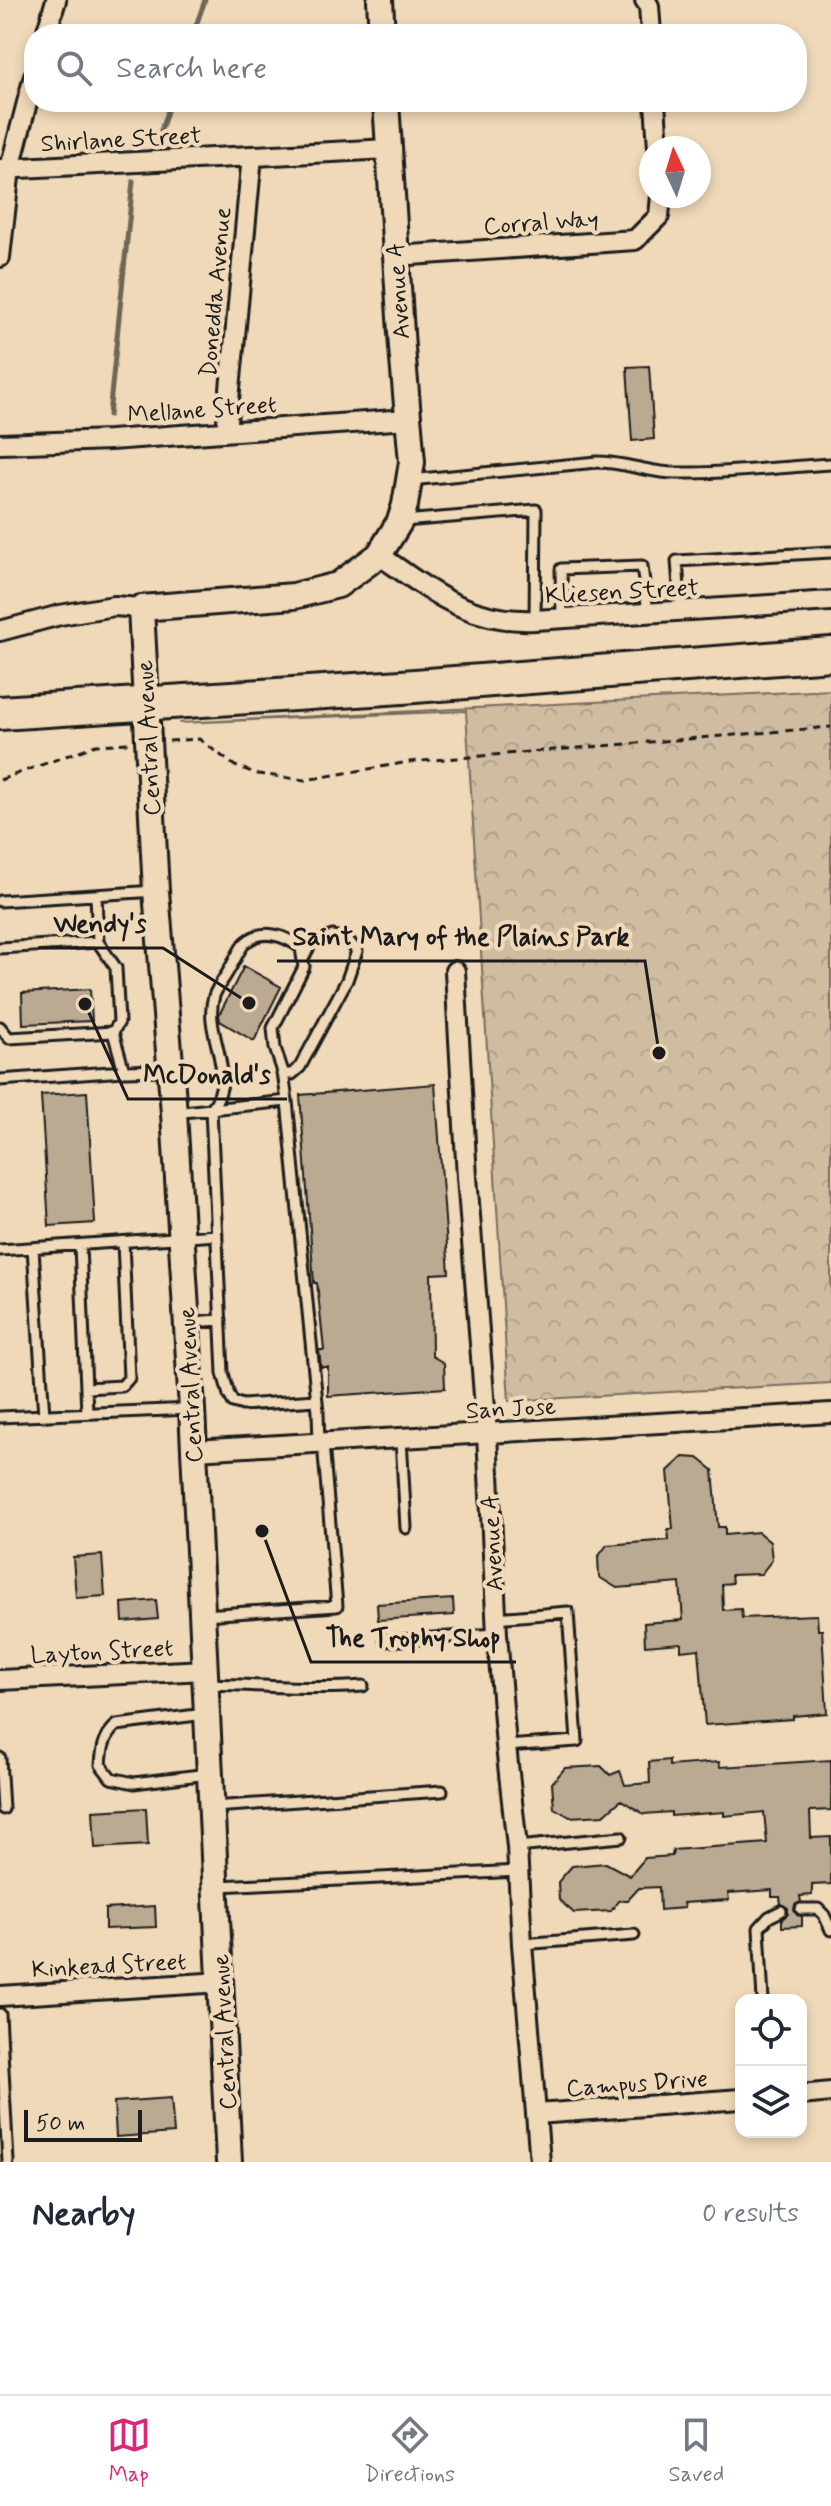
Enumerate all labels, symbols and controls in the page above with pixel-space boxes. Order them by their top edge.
search box [24,24,807,112]
icon: search [52,46,96,90]
text: Search here [116,49,267,88]
street label: Shirlane Street [40,121,202,160]
north arrow [639,136,711,208]
street label: Corral Way [482,204,600,243]
street label: Donedda Avenue [194,206,239,379]
street label: Avenue A [381,242,418,340]
street label: Mellane Street [126,390,278,431]
street label: Kliesen Street [544,573,700,612]
street label: Central Avenue [130,659,169,817]
callout: Wendy's [38,898,163,948]
text: Wendy's [53,908,147,942]
callout: Saint Mary of the Plains Park [277,911,645,961]
text: Saint Mary of the Plains Park [293,921,629,955]
callout: McDonald's [128,1049,287,1099]
text: McDonald's [143,1059,271,1093]
street label: Central Avenue [172,1306,211,1464]
street label: San Jose [465,1392,557,1427]
street label: Avenue A [475,1494,512,1592]
callout: The Trophy Shop [311,1612,516,1662]
text: The Trophy Shop [325,1622,501,1656]
street label: Layton Street [30,1633,174,1672]
street label: Kinkead Street [31,1947,187,1986]
street label: Central Avenue [206,1953,245,2111]
map controls [735,1994,807,2138]
button: locate [735,1994,807,2066]
street label: Campus Drive [565,2064,709,2105]
button: layers [735,2066,807,2138]
scale bar [24,2106,142,2142]
text: 50 m [36,2110,85,2138]
text: Nearby [32,2192,136,2237]
text: 0 results [702,2197,799,2231]
tab: Map [107,2413,151,2489]
tab: Directions [364,2413,455,2489]
tab: Saved [669,2413,724,2489]

